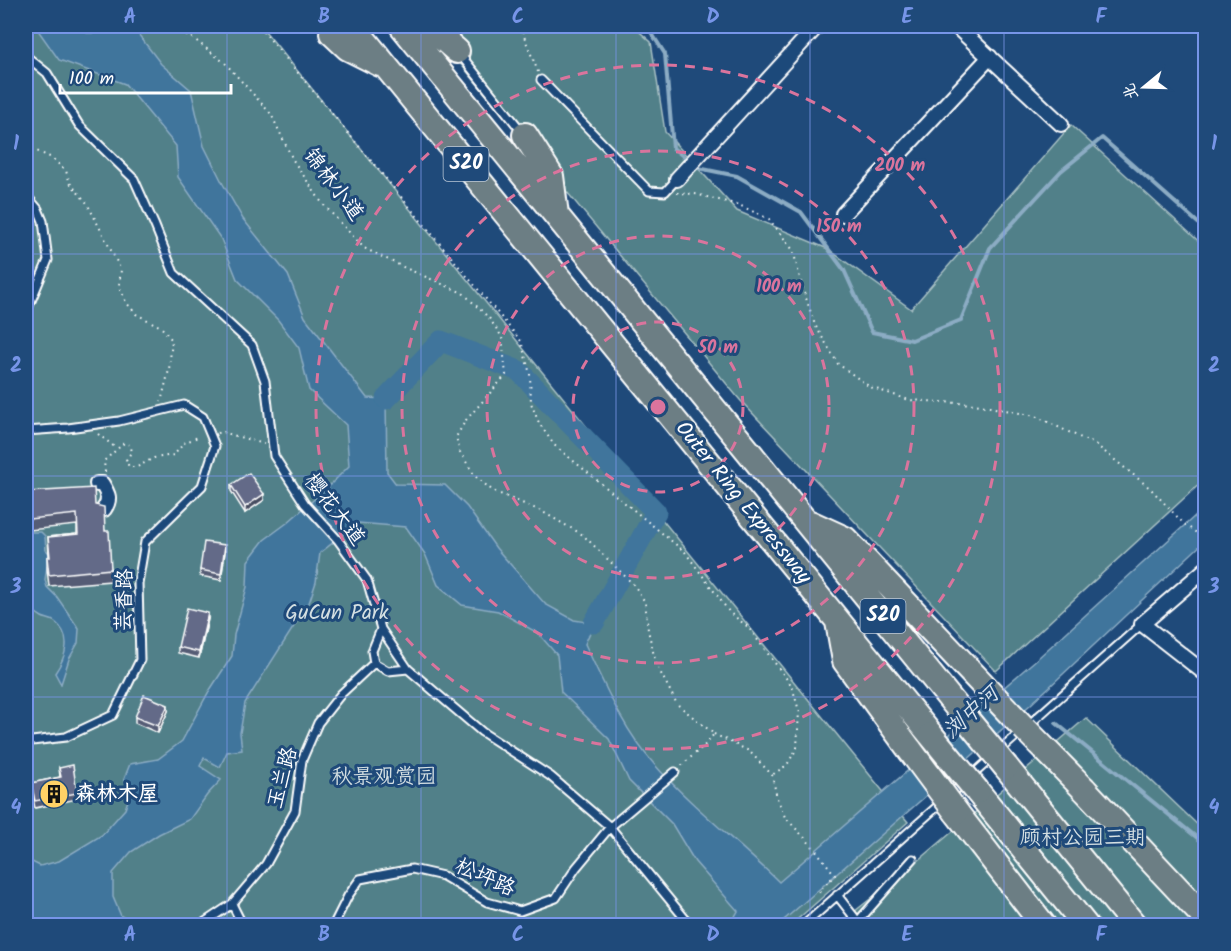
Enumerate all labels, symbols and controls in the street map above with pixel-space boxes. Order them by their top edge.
text: A [124,2,136,34]
text: B [318,2,330,34]
text: C [512,2,524,34]
text: D [706,2,720,34]
text: E [901,2,913,34]
text: F [1096,2,1108,34]
scale bar [60,57,231,95]
north arrow [1114,57,1174,117]
text: 100 m [69,65,114,94]
text: 北 [1117,80,1146,103]
text: 1 [13,129,19,161]
text: 1 [1211,129,1217,161]
street label: 锦林小道 [295,142,371,228]
road number: S20 [444,147,488,181]
text: 200 m [875,152,926,181]
text: 150 m [816,213,862,242]
text: 100 m [756,273,802,302]
text: 50 m [697,334,738,363]
text: 2 [10,351,22,383]
text: 2 [1208,351,1220,383]
centre of rings [648,397,668,417]
street label: Outer Ring Expressway [667,414,820,592]
street label: 樱花大道 [295,467,373,553]
street label: 芸香路 [107,568,143,632]
text: 3 [10,572,22,604]
text: 3 [1208,572,1220,604]
park label: GuCun Park [285,597,389,630]
road number: S20 [860,599,906,633]
water label: 浏中河 [936,676,1010,748]
street label: 玉兰路 [259,743,307,813]
park label: 秋景观赏园 [332,761,437,794]
building icon: 森林木屋 [38,778,70,810]
place label: 森林木屋 [75,778,159,811]
text: 4 [11,793,22,825]
text: 4 [1209,793,1220,825]
park label: 顾村公园三期 [1020,822,1146,855]
street label: 松坪路 [450,850,520,906]
text: A [124,920,136,951]
text: B [318,920,330,951]
text: C [512,920,524,951]
text: D [706,920,720,951]
text: E [901,920,913,951]
text: F [1096,920,1108,951]

